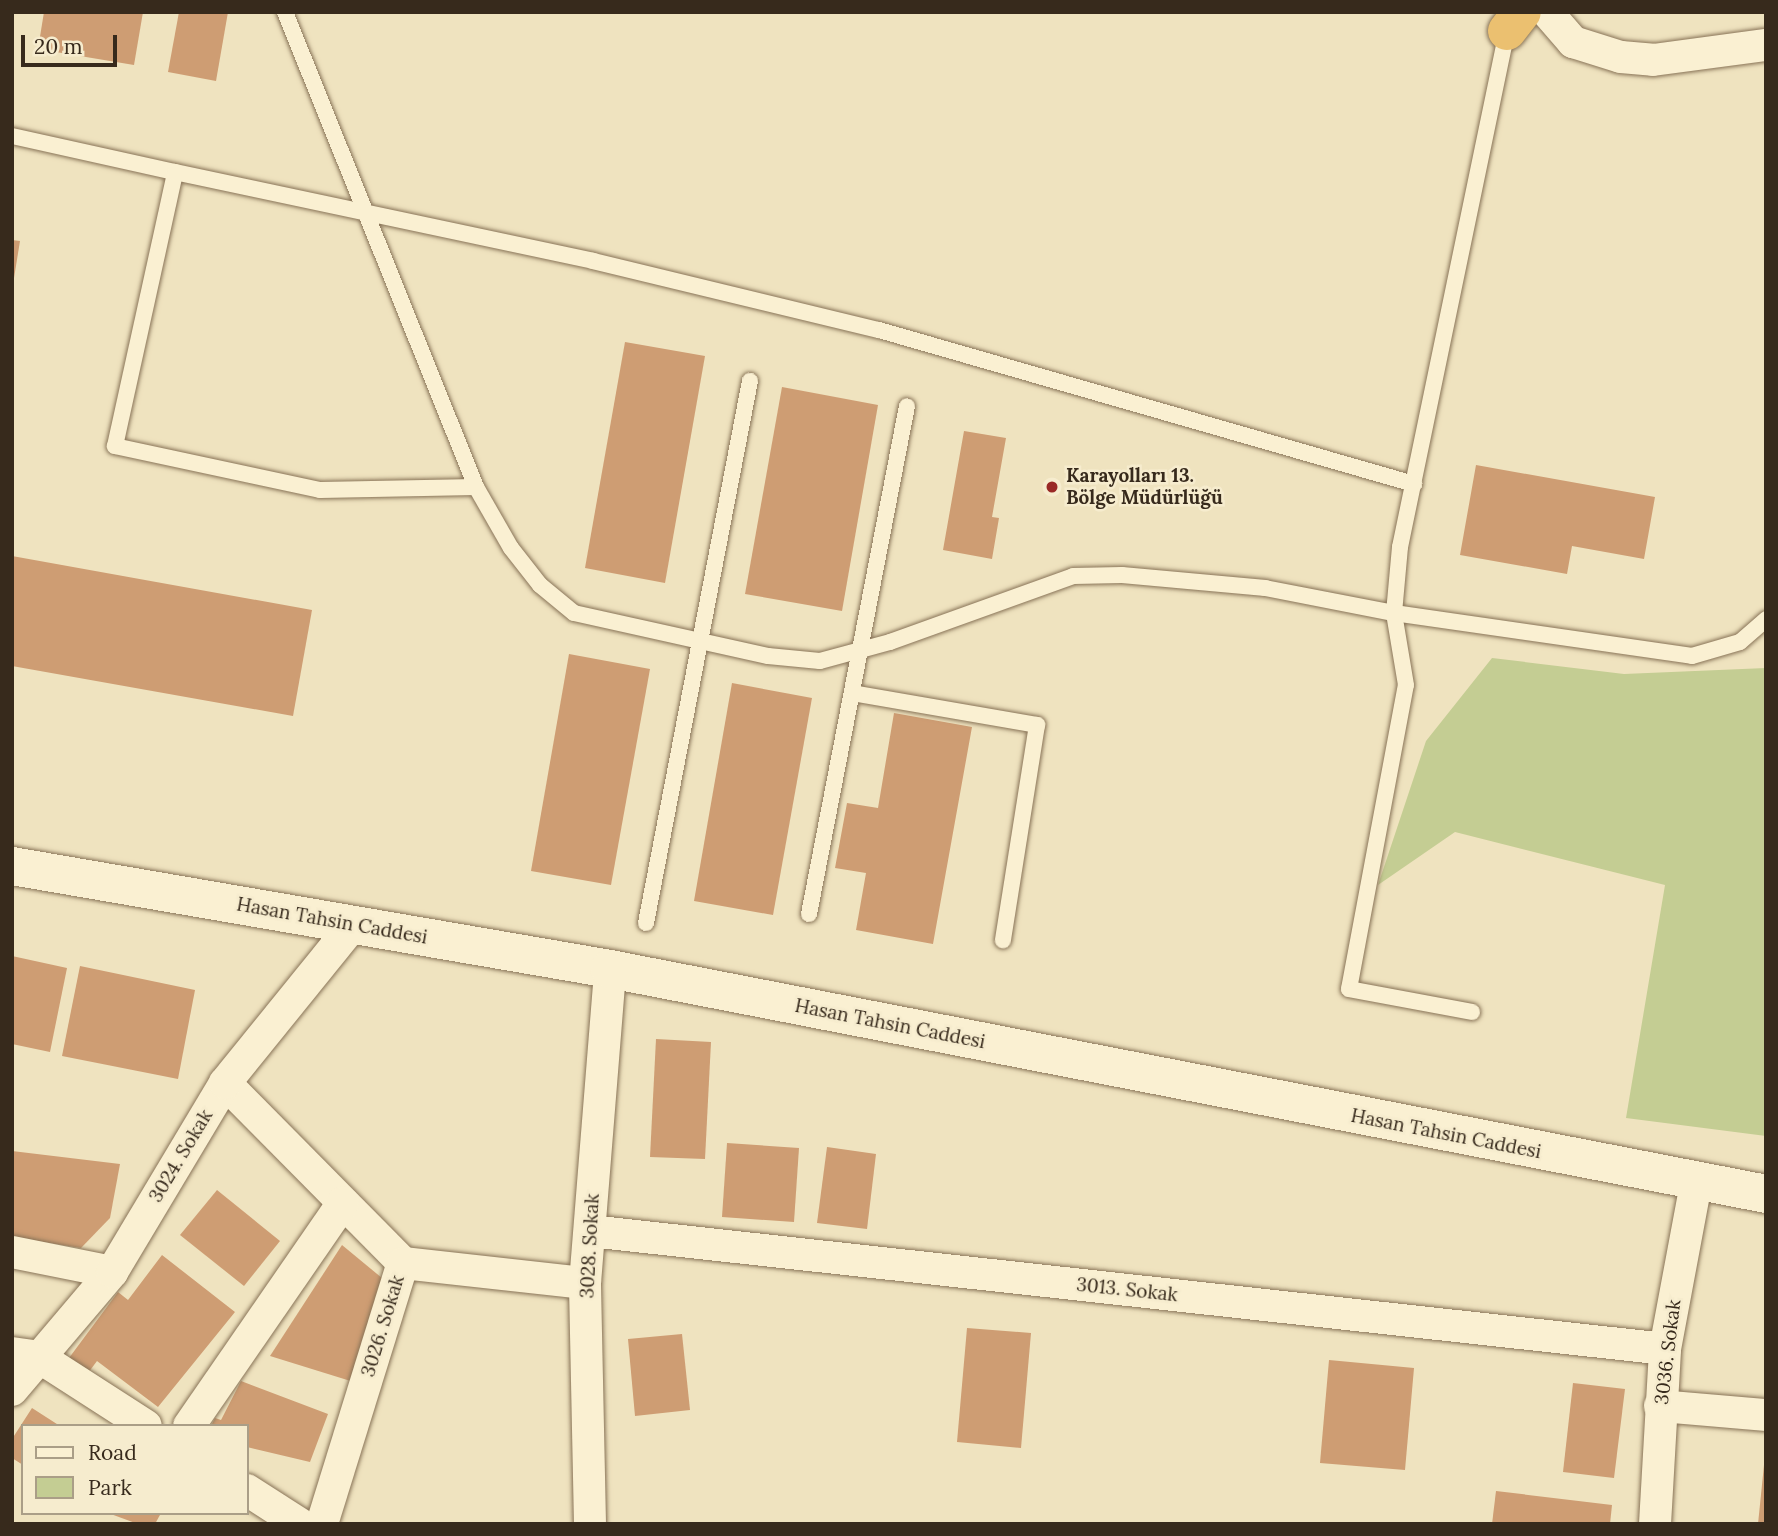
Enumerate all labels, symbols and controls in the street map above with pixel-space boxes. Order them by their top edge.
scale bar [24,21,121,65]
text: 20 m [34,33,83,60]
place label: Karayolları 13. Bölge Müdürlüğü [1066,465,1223,509]
marker: Karayolları 13. Bölge Müdürlüğü [1044,479,1060,495]
street label: Hasan Tahsin Caddesi [235,893,429,949]
street label: Hasan Tahsin Caddesi [793,994,987,1054]
street label: Hasan Tahsin Caddesi [1349,1104,1543,1164]
street label: 3024. Sokak [144,1106,218,1206]
street label: 3028. Sokak [576,1193,604,1299]
street label: 3026. Sokak [357,1272,409,1380]
street label: 3013. Sokak [1075,1273,1179,1307]
street label: 3036. Sokak [1650,1298,1686,1406]
legend [21,1424,248,1515]
text: Road [88,1439,137,1466]
text: Park [88,1474,132,1501]

